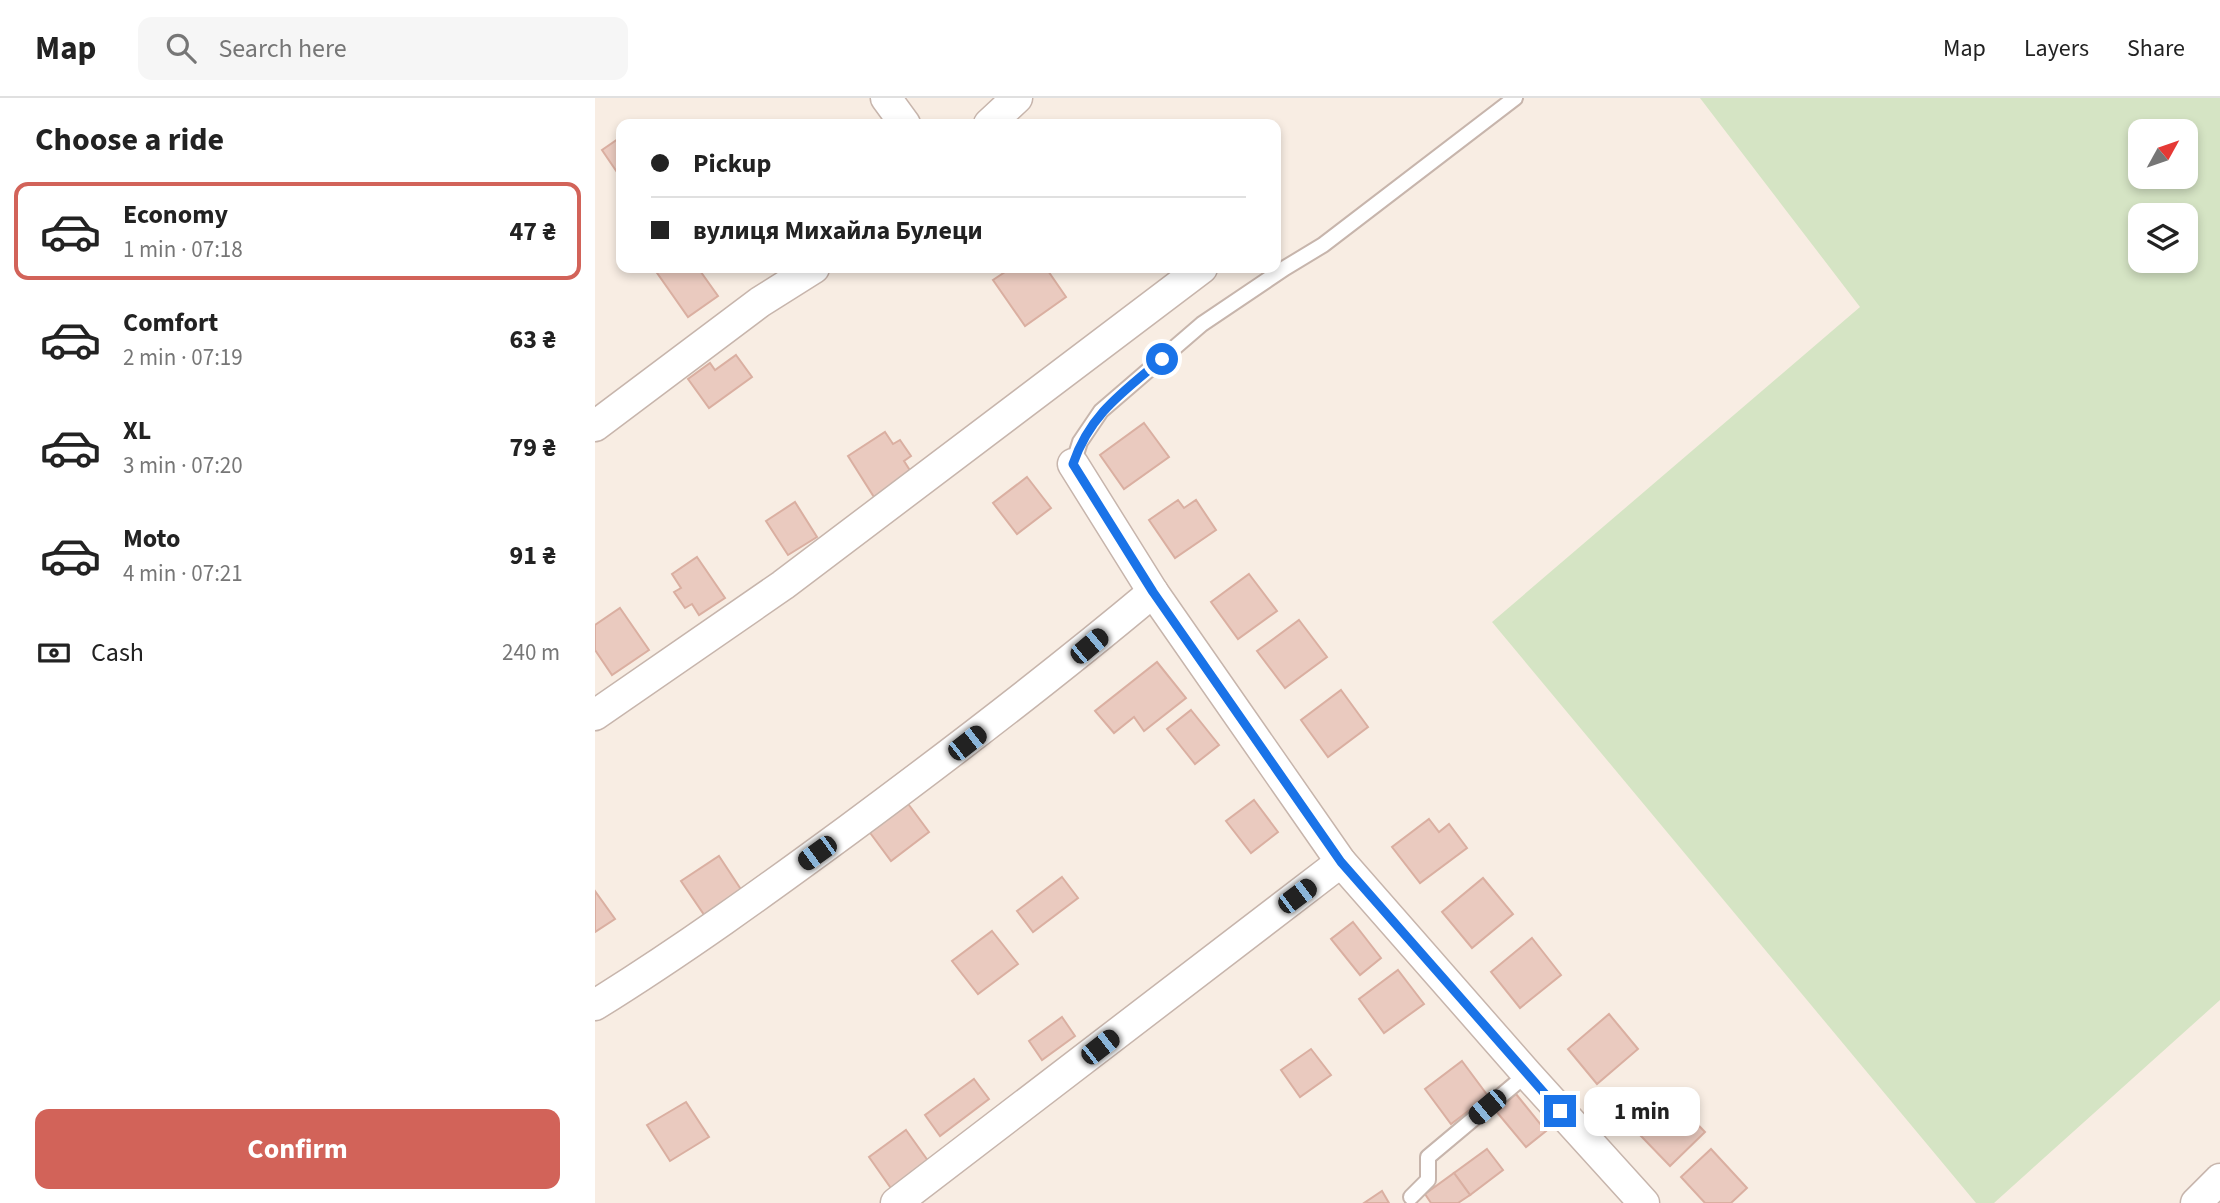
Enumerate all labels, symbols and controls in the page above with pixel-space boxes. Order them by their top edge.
search box [138,17,628,80]
text: Map [35,25,96,72]
icon: search [162,29,200,67]
text: Search here [218,30,347,67]
text: Map [1943,31,1986,66]
text: Layers [2024,31,2089,66]
text: Share [2127,31,2185,66]
text: Choose a ride [35,117,224,163]
north arrow [2128,119,2198,189]
map controls [2128,119,2198,273]
text: Pickup [693,145,771,182]
text: Economy [123,196,228,233]
icon: car [39,200,102,263]
button: layers [2128,203,2198,273]
text: вулиця Михайла Булеци [693,212,983,249]
text: 47 ₴ [510,213,556,250]
text: 1 min · 07:18 [123,233,243,266]
text: Comfort [123,304,218,341]
icon: car [39,308,102,371]
text: 63 ₴ [510,321,556,358]
text: 2 min · 07:19 [123,341,243,374]
route start [1146,343,1178,375]
text: XL [123,412,151,449]
icon: car [39,416,102,479]
text: 79 ₴ [510,429,556,466]
text: 3 min · 07:20 [123,449,243,482]
text: Moto [123,520,180,557]
icon: car [39,524,102,587]
text: 91 ₴ [510,537,556,574]
text: 4 min · 07:21 [123,557,243,590]
car [1067,624,1112,668]
icon: cash [35,634,73,672]
text: Cash [91,634,144,671]
text: 240 m [502,636,560,669]
car [944,722,991,764]
car [794,832,841,874]
car [1274,875,1321,917]
car [1077,1026,1124,1068]
car [1465,1085,1510,1129]
callout: 1 min [1585,1086,1700,1136]
route end [1544,1095,1576,1127]
text: 1 min [1614,1095,1670,1128]
button: Confirm [35,1109,560,1189]

